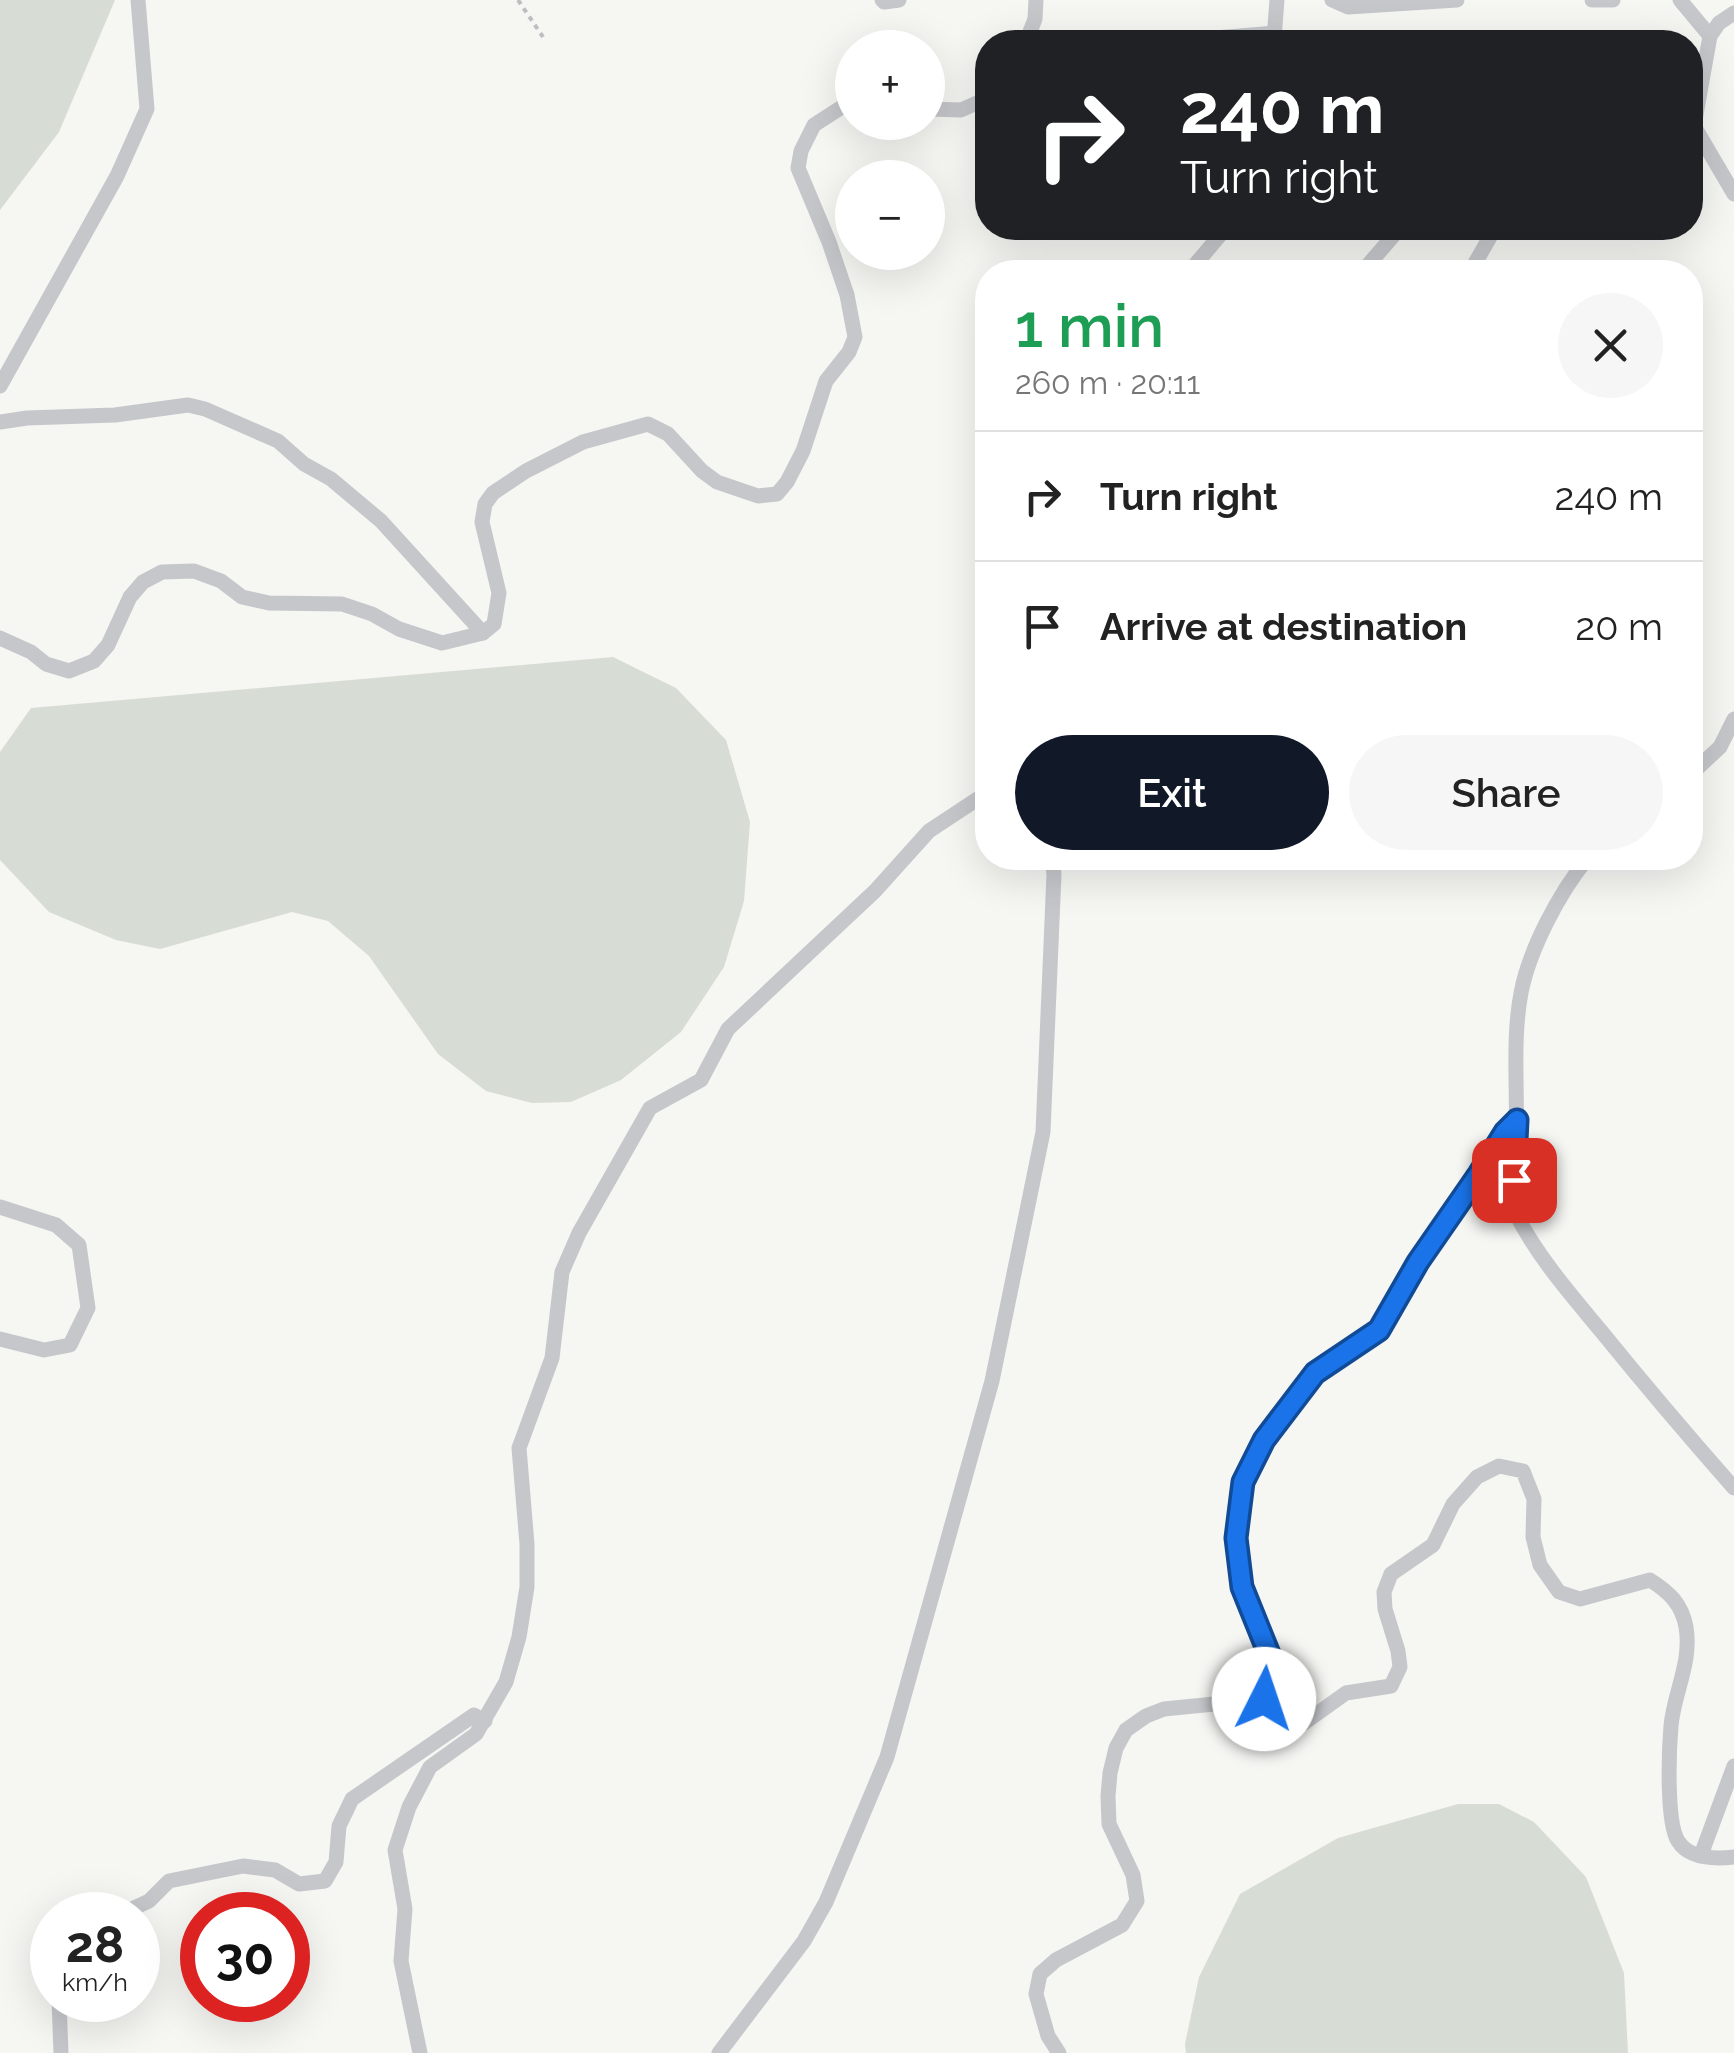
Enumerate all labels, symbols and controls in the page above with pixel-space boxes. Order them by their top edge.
map controls [835,30,945,270]
button: + [835,30,945,140]
text: 240 m [1180,67,1384,149]
icon: right [1015,70,1145,200]
text: Turn right [1180,151,1378,204]
button: − [835,160,945,270]
text: 1 min [1015,291,1164,361]
button: close [1558,293,1663,398]
text: 260 m · 20:11 [1015,364,1200,401]
icon: right [1015,469,1070,524]
text: Turn right [1100,474,1277,519]
text: 240 m [1555,474,1663,519]
icon: arrive [1015,599,1070,654]
text: Arrive at destination [1100,604,1467,649]
text: 20 m [1575,604,1663,649]
button: Exit [1015,735,1329,850]
button: Share [1349,735,1663,850]
pin [1472,1138,1557,1223]
icon: arrive [1487,1153,1542,1208]
position arrow [1212,1647,1316,1751]
speed limit sign: 30 [180,1892,310,2022]
text: 28 [66,1915,124,1974]
text: km/h [62,1967,128,1997]

